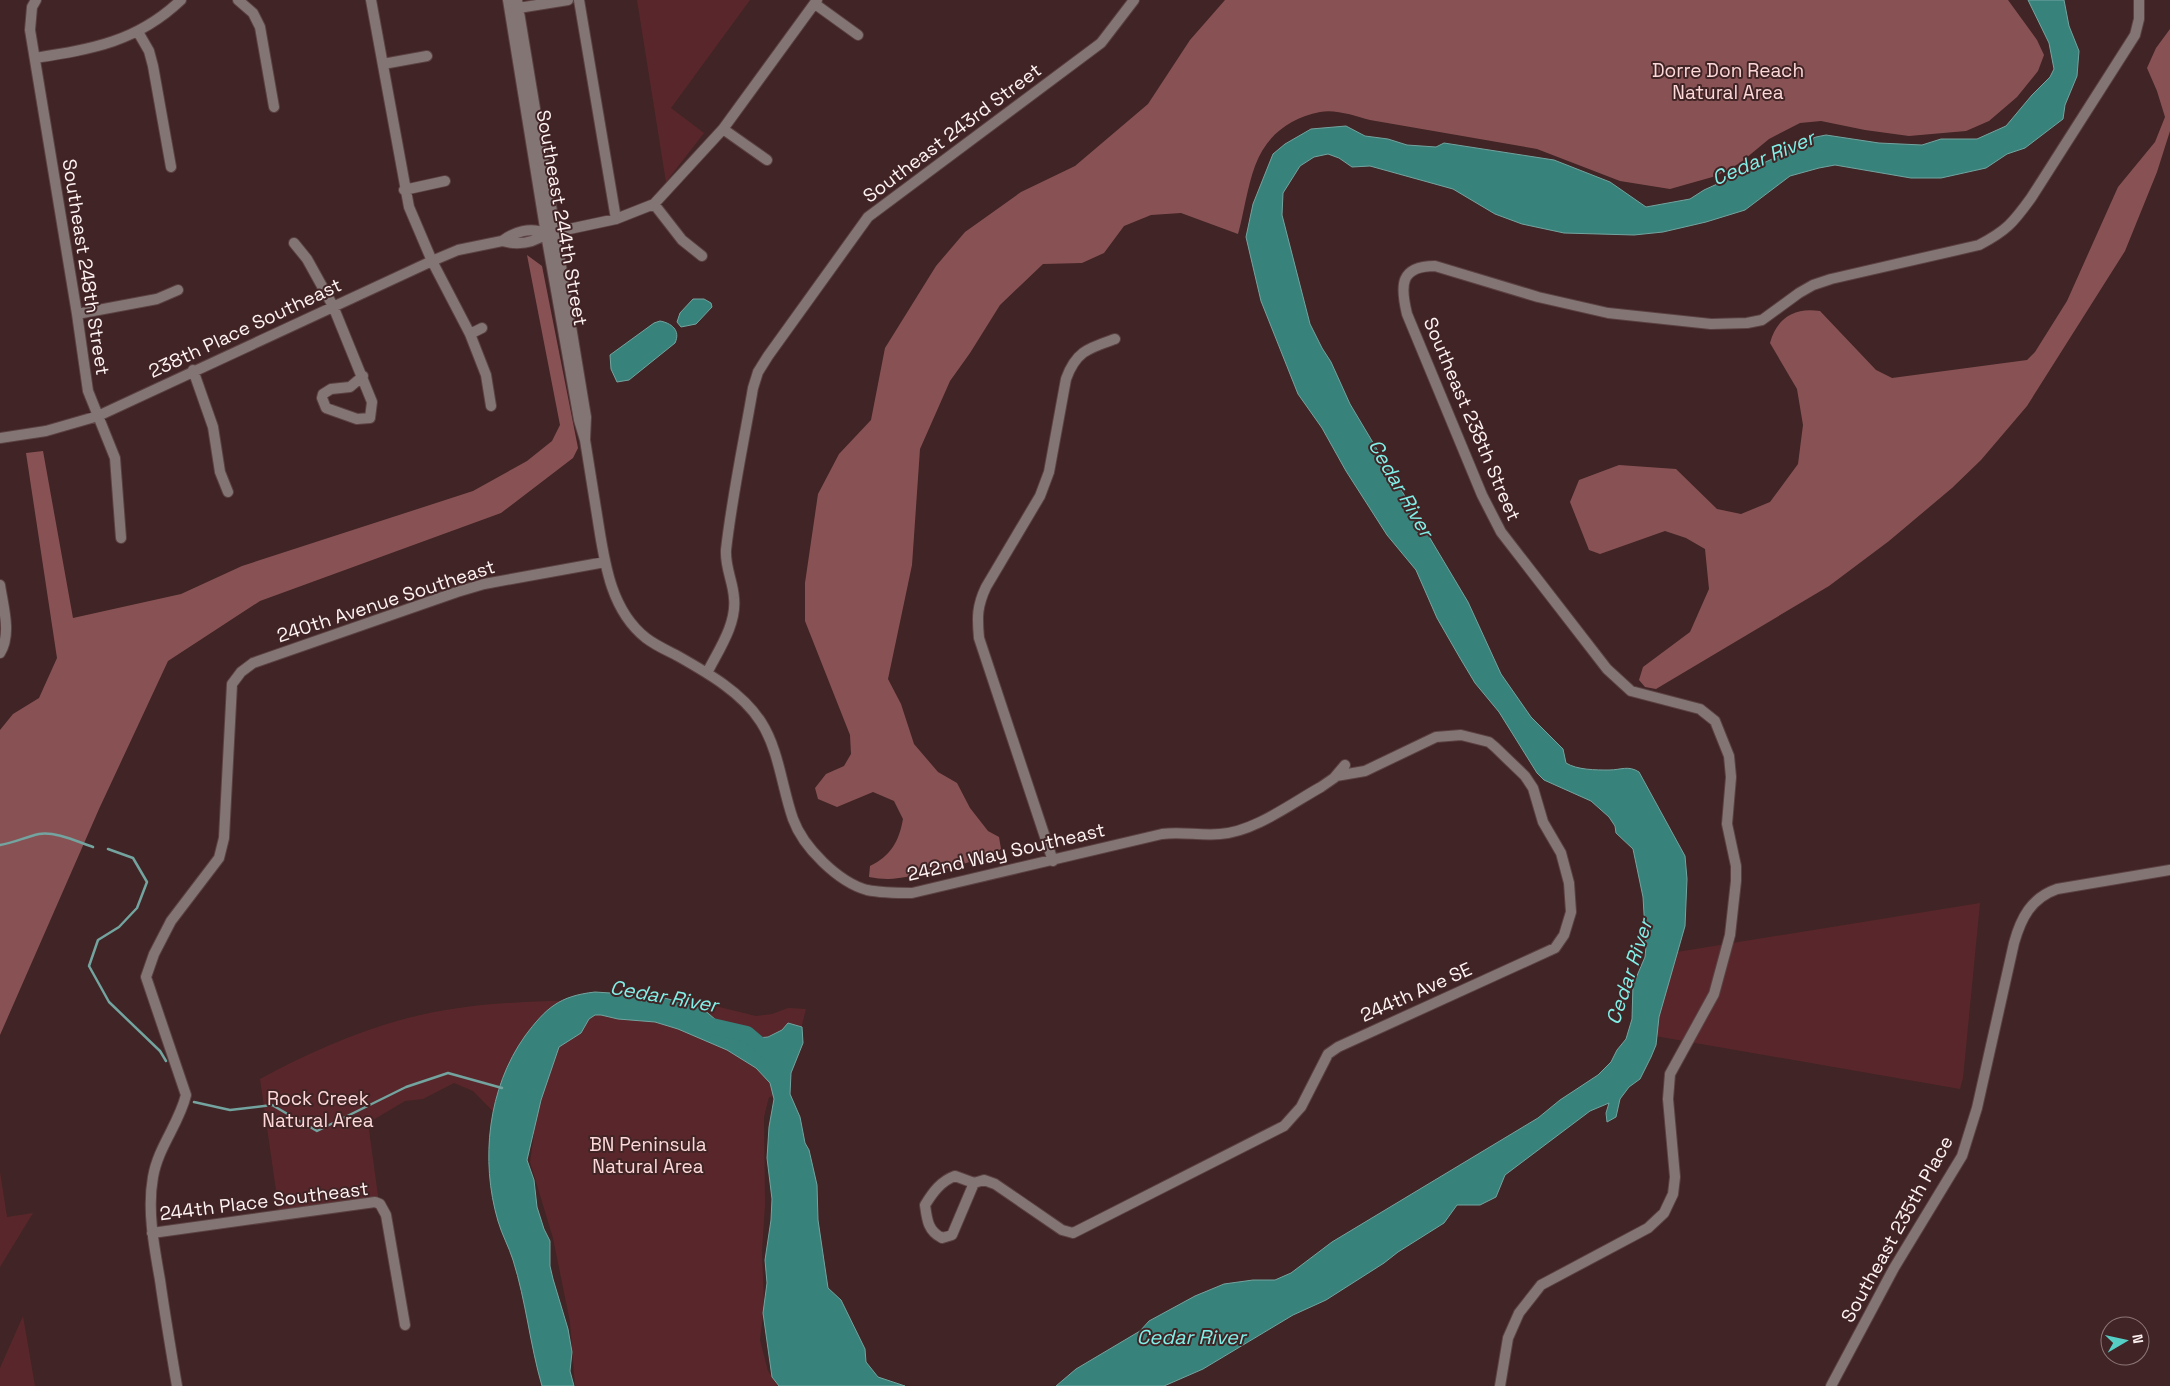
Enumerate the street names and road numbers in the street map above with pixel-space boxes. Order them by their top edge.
street label: Southeast 243rd Street [858,58,1046,208]
street label: Southeast 244th Street [531,108,593,328]
street label: Southeast 248th Street [57,157,115,377]
street label: 238th Place Southeast [144,272,346,384]
street label: Southeast 238th Street [1418,313,1526,525]
street label: 240th Avenue Southeast [274,554,498,648]
street label: 242nd Way Southeast [905,817,1107,887]
street label: 244th Ave SE [1356,956,1476,1028]
street label: Southeast 235th Place [1835,1131,1959,1327]
street label: 244th Place Southeast [158,1176,370,1226]

